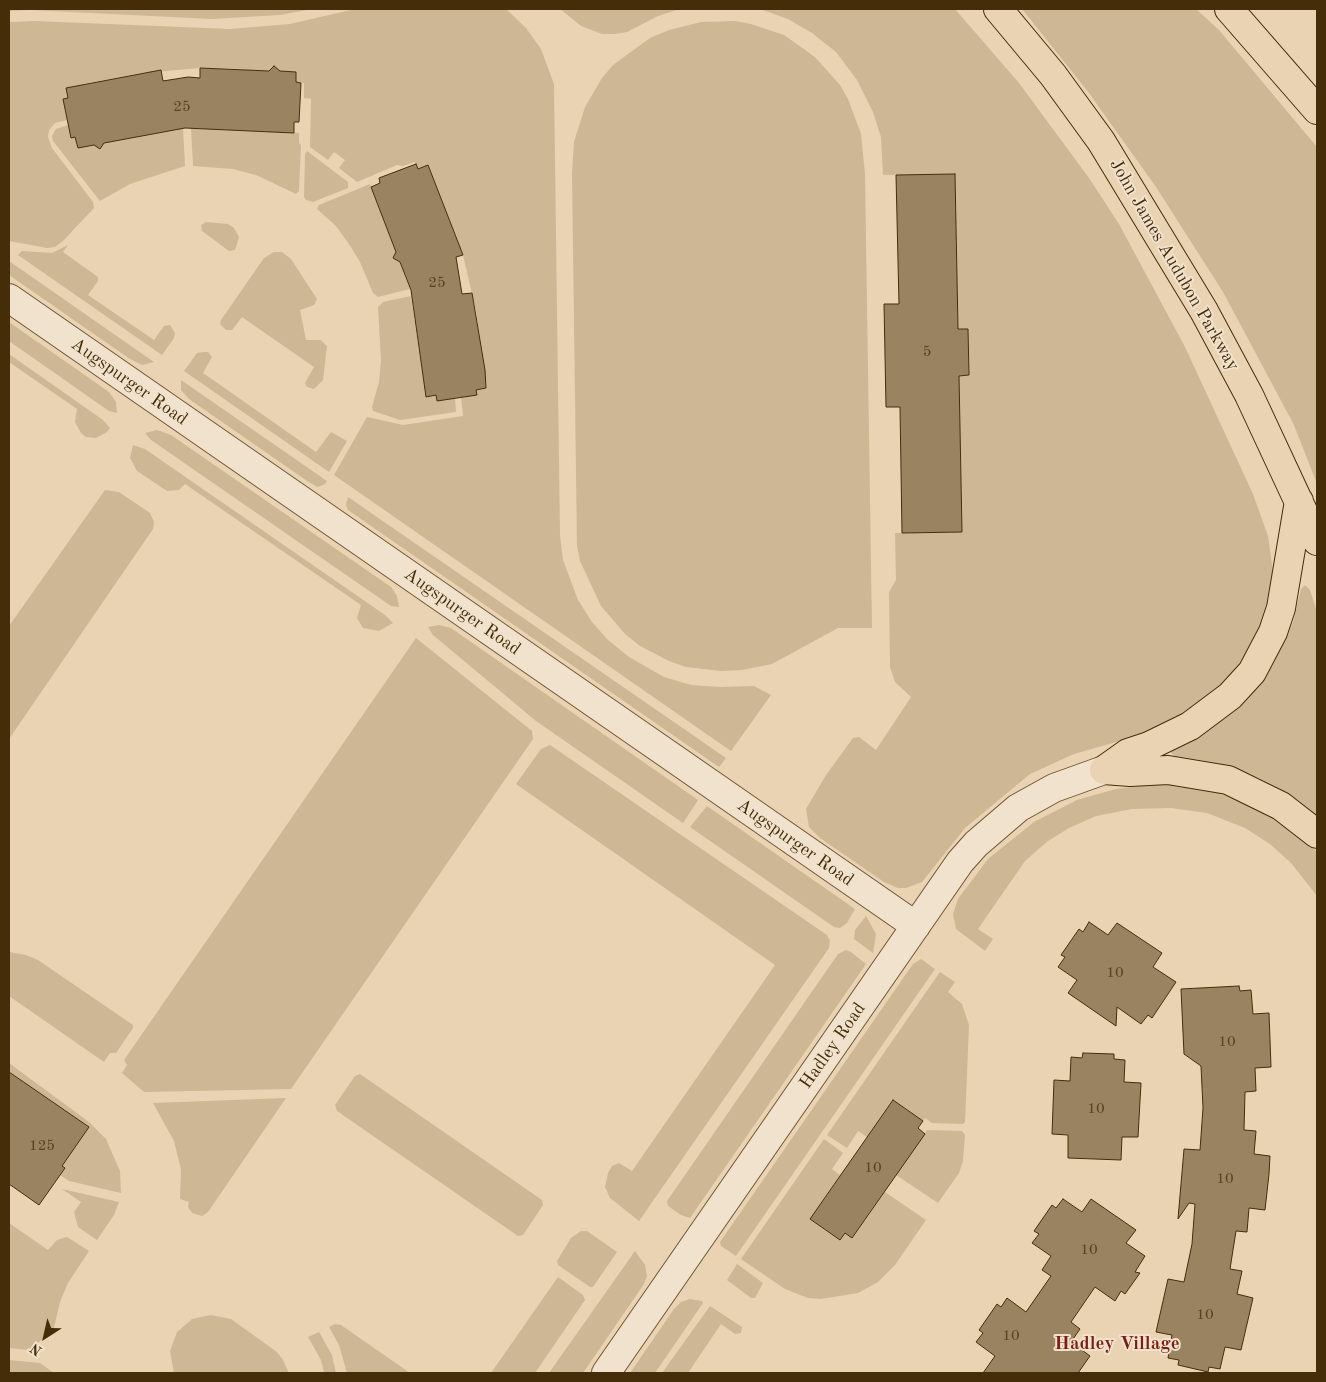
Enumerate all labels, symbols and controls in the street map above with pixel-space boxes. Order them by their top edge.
house number: 25 [173,98,191,116]
street label: John James Audubon Parkway [1104,155,1244,375]
house number: 25 [428,274,446,292]
street label: Augspurger Road [66,334,192,430]
house number: 5 [923,343,931,361]
street label: Augspurger Road [399,564,525,660]
street label: Augspurger Road [732,795,858,891]
house number: 10 [1106,964,1124,982]
street label: Hadley Road [795,999,871,1093]
house number: 10 [1218,1033,1236,1051]
house number: 10 [1087,1100,1105,1118]
house number: 125 [29,1137,55,1155]
house number: 10 [864,1159,882,1177]
house number: 10 [1216,1170,1234,1188]
house number: 10 [1080,1241,1098,1259]
house number: 10 [1196,1306,1214,1324]
north arrow [20,1312,70,1362]
house number: 10 [1002,1327,1020,1345]
district label: Hadley Village [1054,1333,1180,1355]
text: N [28,1340,45,1358]

